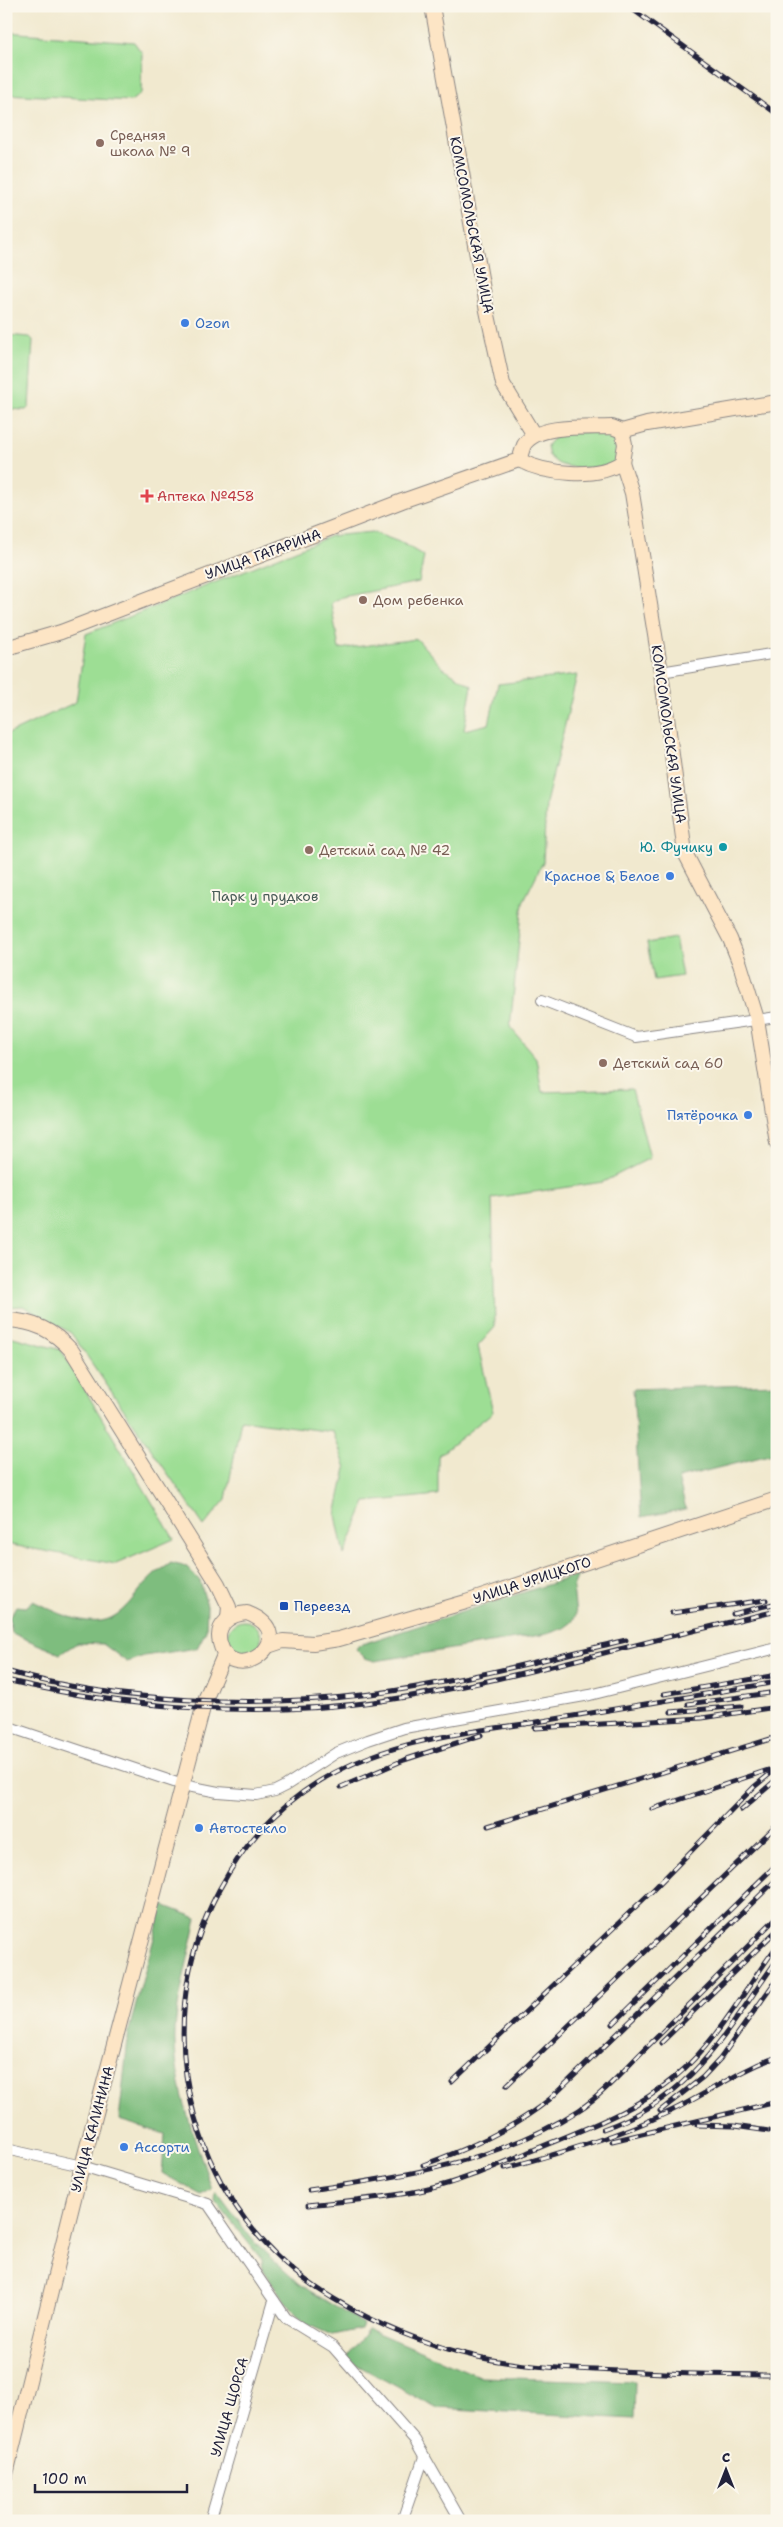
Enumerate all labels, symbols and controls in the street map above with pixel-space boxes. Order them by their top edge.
place label: Средняя школа № 9 [110,126,191,160]
street label: КОМСОМОЛЬСКАЯ УЛИЦА [446,135,498,315]
marker: Средняя школа № 9 [94,137,106,149]
place label: Ozon [195,314,230,332]
marker: Ozon [179,317,191,329]
place label: Аптека №458 [157,487,255,505]
marker: Аптека №458 [141,490,153,502]
street label: УЛИЦА ГАГАРИНА [202,525,324,583]
place label: Дом ребенка [373,591,464,609]
marker: Дом ребенка [357,594,369,606]
street label: КОМСОМОЛЬСКАЯ УЛИЦА [648,644,690,824]
place label: Ю. Фучику [640,838,713,856]
place label: Детский сад № 42 [319,841,450,859]
marker: Ю. Фучику [717,841,729,853]
marker: Детский сад № 42 [303,844,315,856]
place label: Красное & Белое [544,867,660,885]
marker: Красное & Белое [664,870,676,882]
park label: Парк у прудков [212,887,318,905]
place label: Детский сад 60 [613,1054,723,1072]
marker: Детский сад 60 [597,1057,609,1069]
place label: Пятёрочка [667,1106,738,1124]
marker: Пятёрочка [742,1109,754,1121]
street label: УЛИЦА УРИЦКОГО [471,1552,593,1608]
place label: Переезд [294,1597,350,1615]
marker: Переезд [278,1600,290,1612]
place label: Автостекло [209,1819,287,1837]
marker: Автостекло [193,1822,205,1834]
street label: УЛИЦА КАЛИНИНА [66,2064,118,2194]
place label: Ассорти [134,2138,190,2156]
marker: Ассорти [118,2141,130,2153]
street label: УЛИЦА ЩОРСА [206,2355,252,2459]
north arrow [700,2444,750,2494]
text: С [722,2448,730,2466]
scale bar [35,2462,188,2494]
text: 100 m [42,2469,87,2489]

